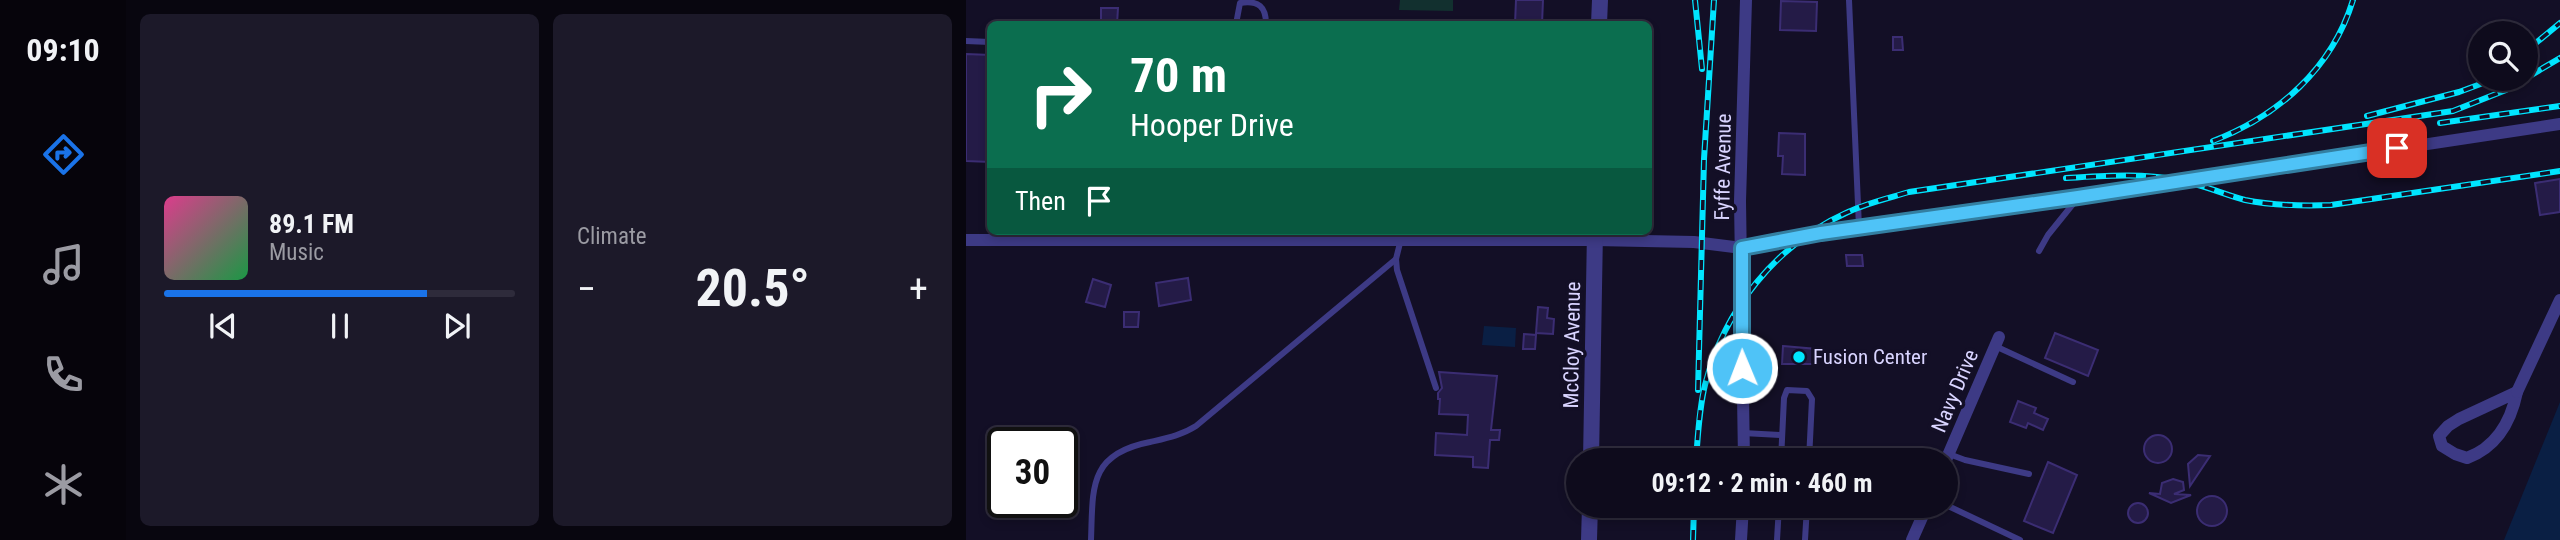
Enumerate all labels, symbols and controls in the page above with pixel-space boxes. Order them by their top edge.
map controls [2468,21,2538,91]
button: search [2468,21,2538,91]
text: 09:10 [26,31,100,69]
text: 70 m [1130,47,1227,104]
icon: right [1015,49,1106,140]
text: Hooper Drive [1130,106,1294,144]
street label: Fyffe Avenue [1710,113,1736,221]
pin [2367,118,2427,178]
icon: arrive [2378,129,2416,167]
icon: directions [39,130,88,179]
icon: arrive [1080,182,1118,220]
text: Then [1015,186,1066,216]
text: 89.1 FM [269,209,354,239]
text: Climate [577,223,647,250]
text: Music [269,239,324,266]
icon: music [39,240,88,289]
text: 20.5° [695,258,810,319]
text: − [577,267,596,311]
text: + [909,267,928,311]
street label: McCloy Avenue [1559,281,1585,409]
icon: previous [204,307,242,345]
icon: pause [321,307,359,345]
icon: next [438,307,476,345]
position arrow [1705,331,1779,405]
place label: Fusion Center [1813,345,1927,369]
street label: Navy Drive [1927,346,1983,436]
marker: Fusion Center [1791,349,1807,365]
icon: phone [39,350,88,399]
speed limit sign: 30 [987,427,1078,518]
icon: climate [39,460,88,509]
text: 09:12 · 2 min · 460 m [1652,468,1872,498]

